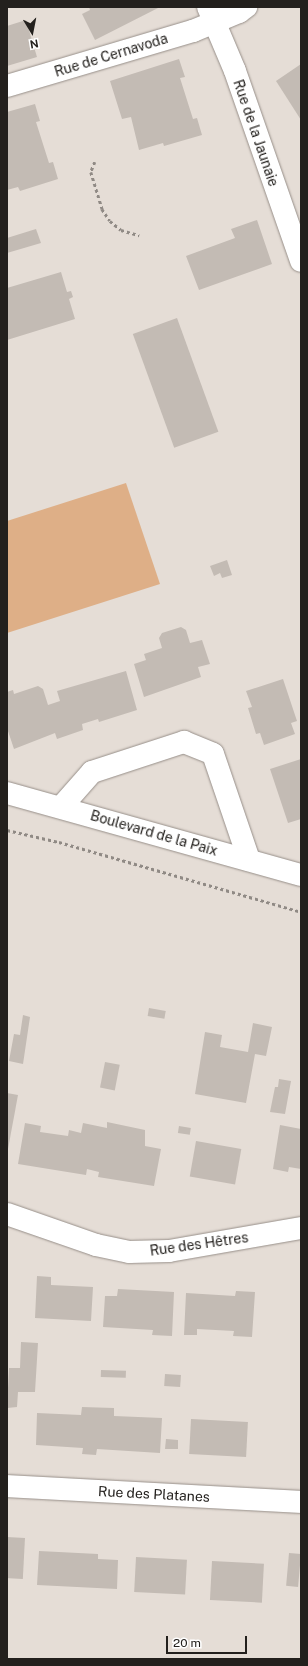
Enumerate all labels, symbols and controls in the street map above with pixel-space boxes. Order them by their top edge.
north arrow [12,12,52,52]
street label: Rue de Cernavoda [52,30,170,80]
text: N [29,37,39,50]
street label: Rue de la Jaunaie [230,77,282,189]
street label: Boulevard de la Paix [88,807,220,859]
street label: Rue des Hêtres [149,1229,249,1259]
street label: Rue des Platanes [98,1483,210,1505]
scale bar [168,1628,249,1654]
text: 20 m [173,1636,201,1650]

